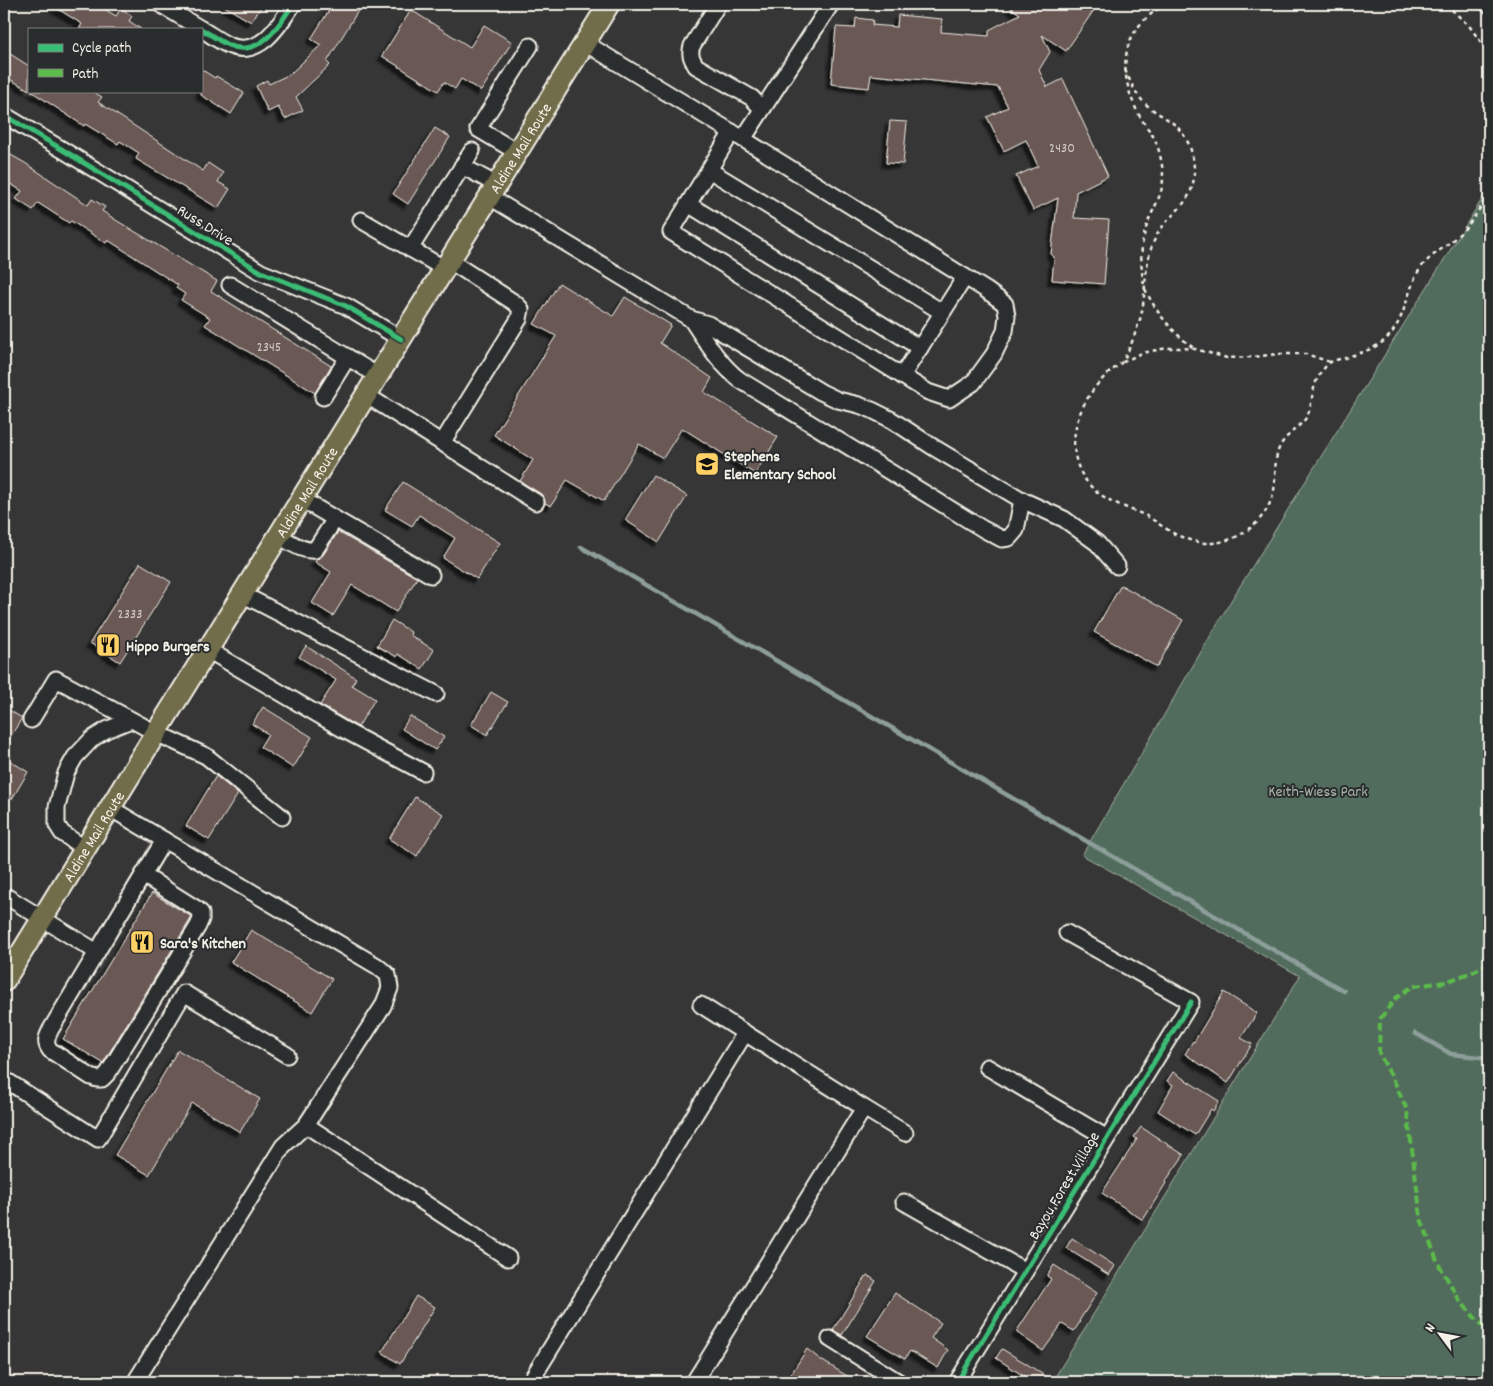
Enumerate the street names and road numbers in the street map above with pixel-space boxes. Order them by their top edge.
street label: Aldine Mail Route [485,99,559,199]
street label: Russ Drive [172,200,237,252]
street label: Aldine Mail Route [271,443,345,543]
street label: Aldine Mail Route [58,787,132,887]
street label: Bayou Forest Village [1024,1128,1107,1245]

